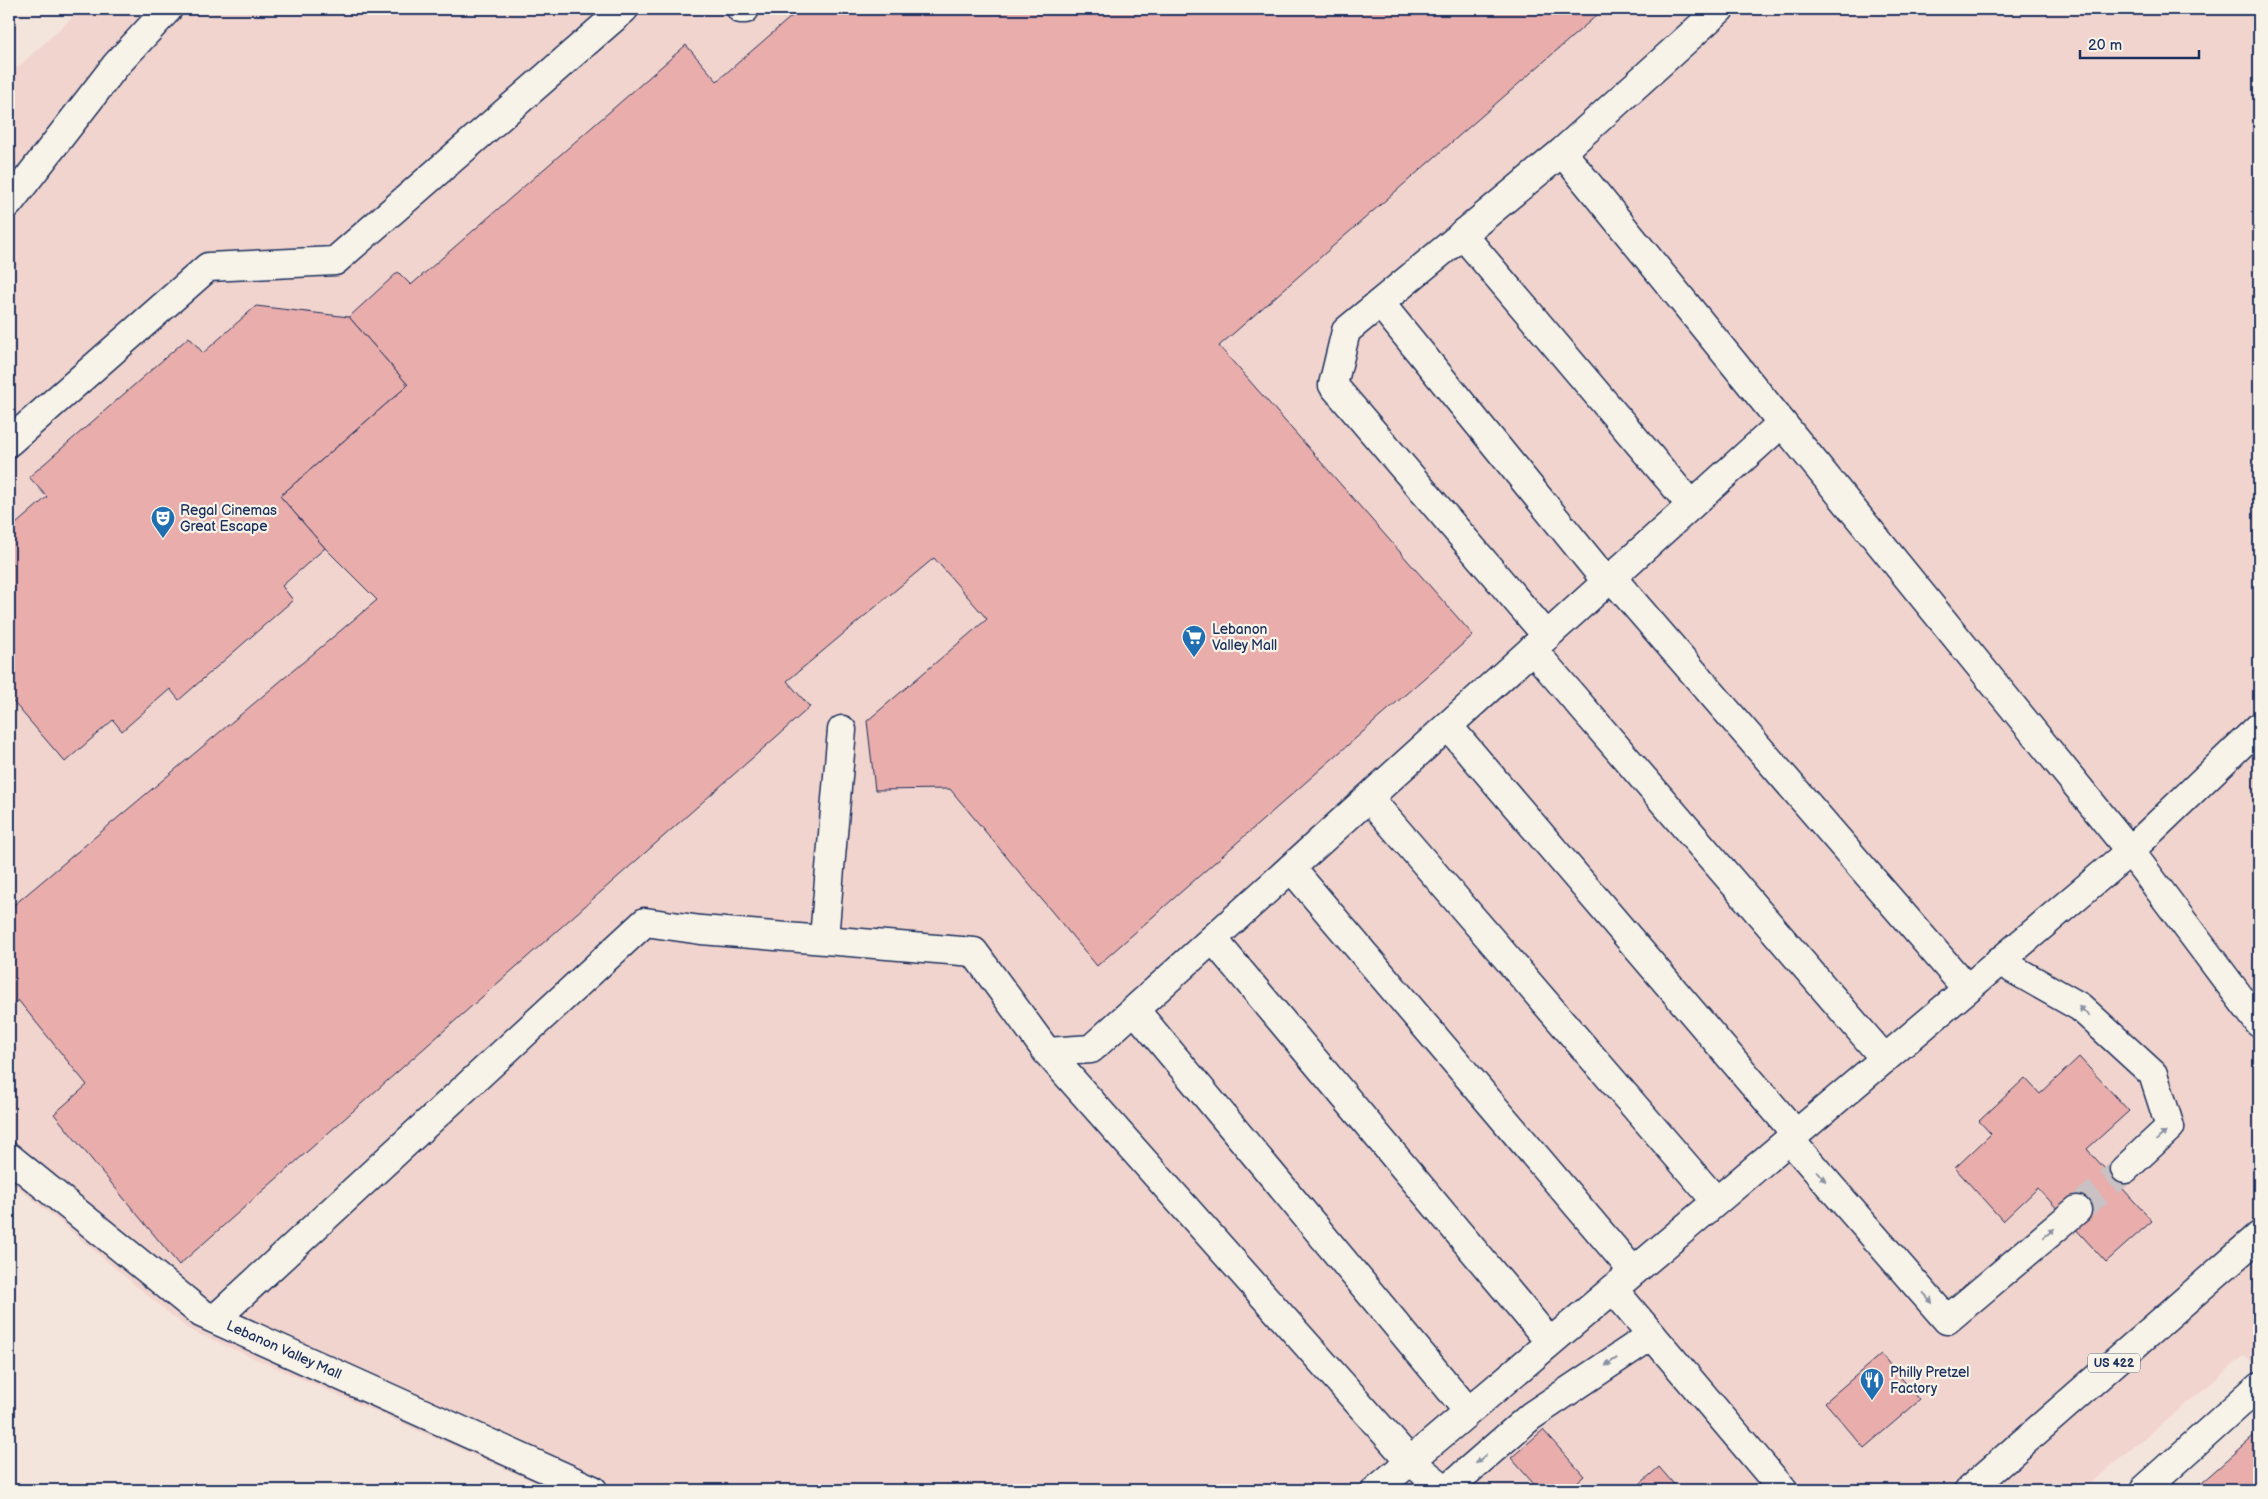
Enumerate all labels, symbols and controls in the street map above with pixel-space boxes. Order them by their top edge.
scale bar [2080,28,2199,60]
text: 20 m [2088,36,2122,55]
place label: Regal Cinemas Great Escape [180,502,277,535]
theatre icon: Regal Cinemas Great Escape [150,505,176,539]
place label: Lebanon Valley Mall [1212,621,1277,654]
supermarket icon: Lebanon Valley Mall [1181,624,1207,658]
one-way arrow [2077,1005,2090,1016]
one-way arrow [2154,1130,2166,1142]
one-way arrow [1816,1169,1827,1182]
one-way arrow [2043,1228,2056,1239]
one-way arrow [1922,1292,1934,1304]
street label: Lebanon Valley Mall [224,1317,344,1383]
road number: US 422 [2088,1354,2140,1372]
one-way arrow [1605,1358,1618,1367]
place label: Philly Pretzel Factory [1890,1364,1969,1397]
restaurant icon: Philly Pretzel Factory [1859,1367,1885,1401]
one-way arrow [1476,1453,1488,1465]

